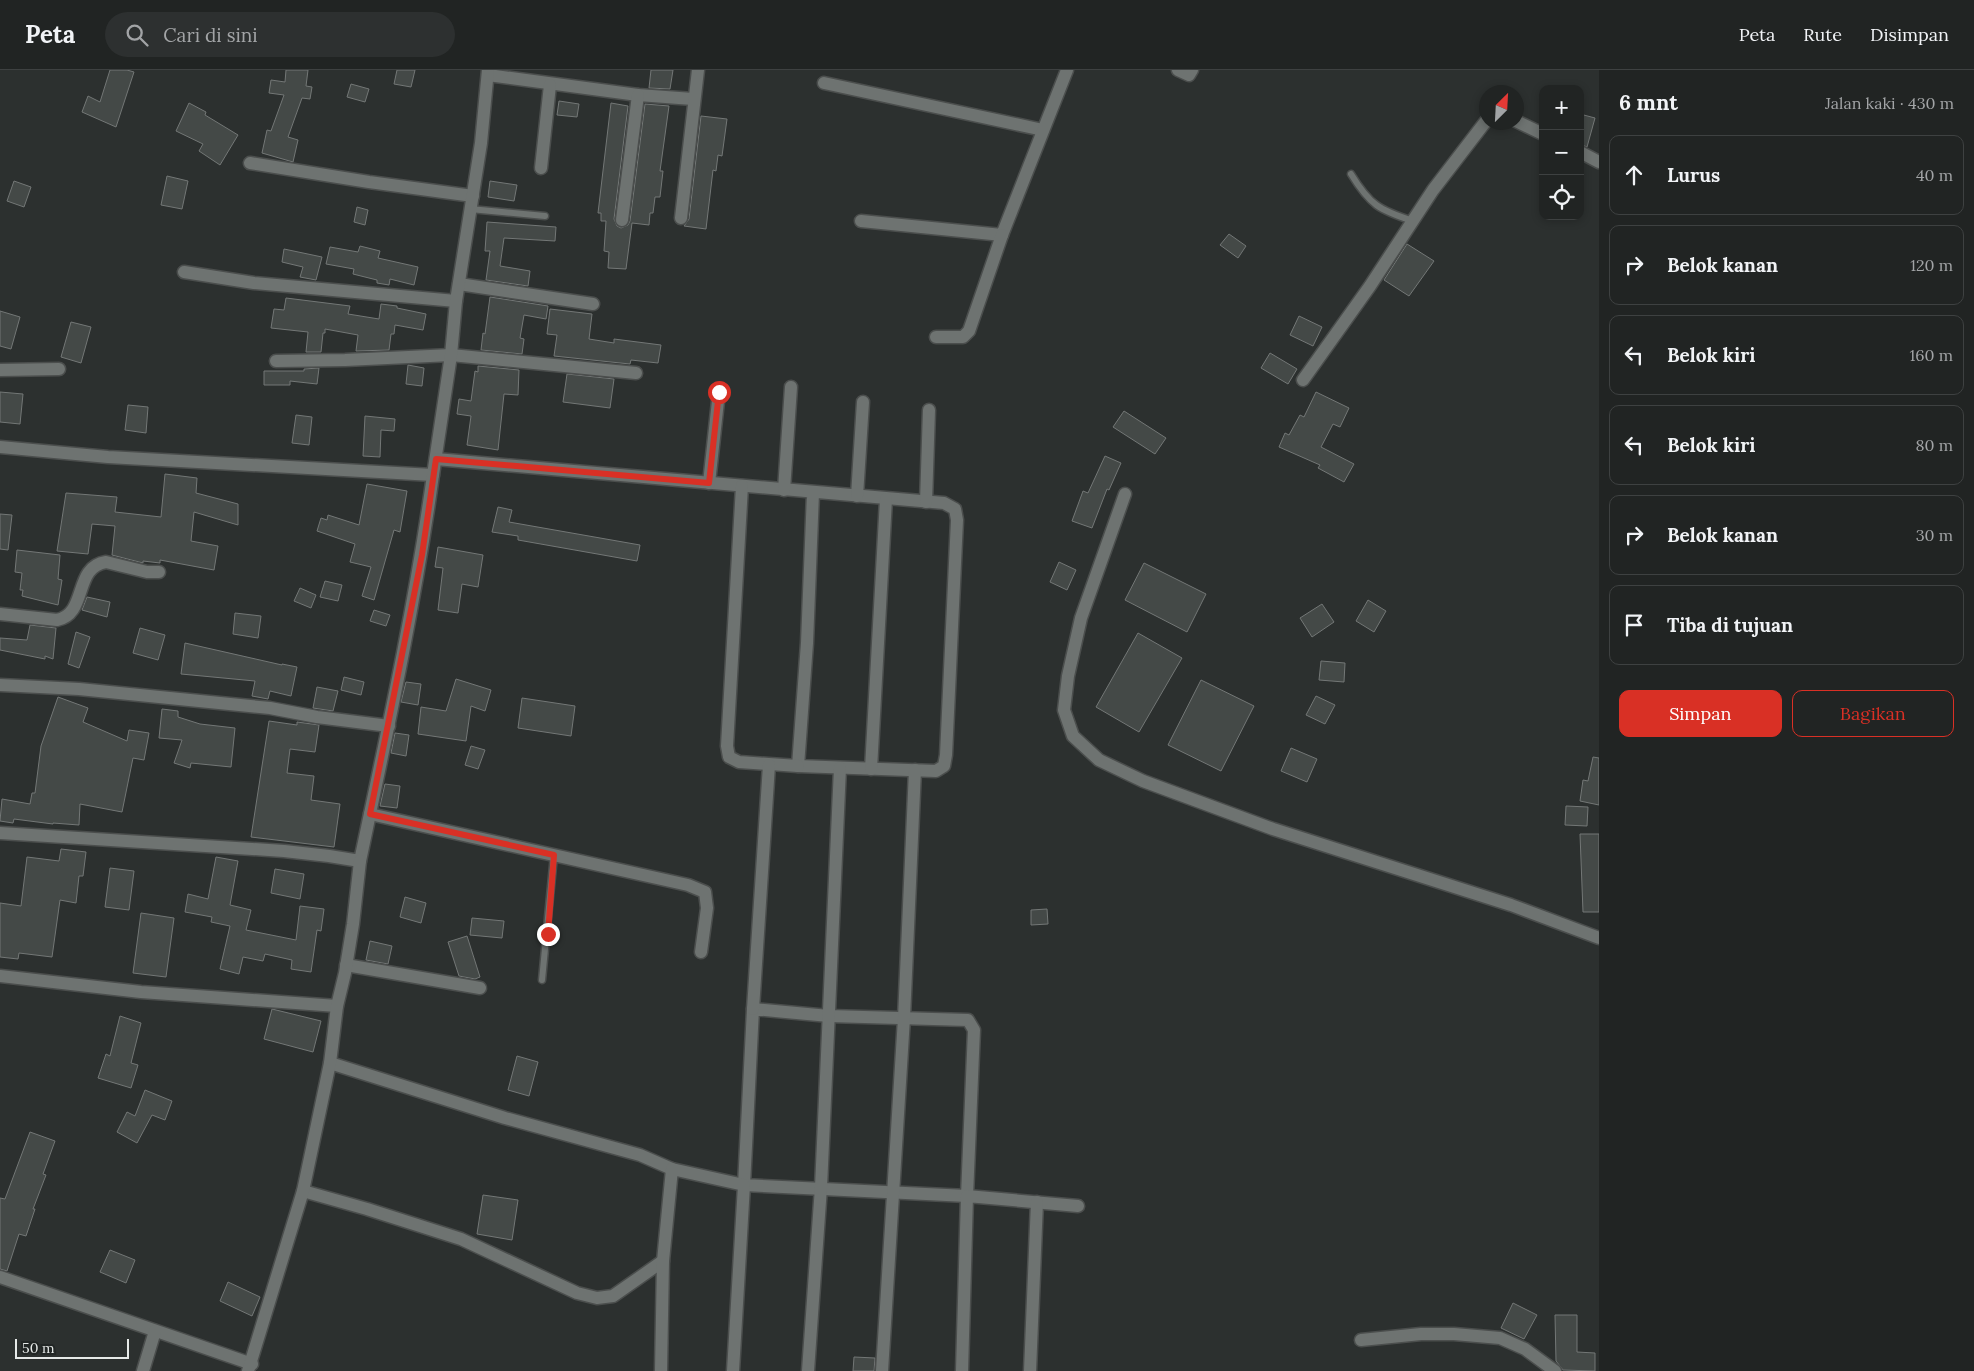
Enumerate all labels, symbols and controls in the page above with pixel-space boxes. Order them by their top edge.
search box [105,12,455,57]
text: Peta [25,19,75,50]
icon: search [123,21,151,49]
text: Cari di sini [163,23,258,47]
text: Peta [1739,23,1775,46]
text: Rute [1803,23,1842,46]
text: Disimpan [1870,23,1949,46]
north arrow [1479,85,1524,130]
map controls [1539,85,1584,220]
button: + [1539,85,1584,130]
text: 6 mnt [1619,89,1678,116]
text: Jalan kaki · 430 m [1825,93,1954,113]
button: − [1539,130,1584,175]
icon: ahead [1620,161,1648,189]
text: Lurus [1667,163,1720,187]
text: 40 m [1916,165,1953,185]
button: locate [1539,175,1584,220]
icon: right [1620,251,1648,279]
text: Belok kanan [1667,253,1778,277]
text: 120 m [1910,255,1953,275]
icon: left [1620,341,1648,369]
text: Belok kiri [1667,343,1756,367]
text: 160 m [1909,345,1953,365]
route start [708,381,731,404]
icon: left [1620,431,1648,459]
text: Belok kiri [1667,433,1756,457]
text: 80 m [1916,435,1953,455]
icon: right [1620,521,1648,549]
text: Belok kanan [1667,523,1778,547]
text: 30 m [1916,525,1953,545]
icon: arrive [1620,611,1648,639]
text: Tiba di tujuan [1667,613,1793,637]
button: Simpan [1619,690,1782,737]
button: Bagikan [1792,690,1954,737]
route end [537,923,560,946]
scale bar [15,1336,129,1359]
text: 50 m [22,1339,55,1357]

